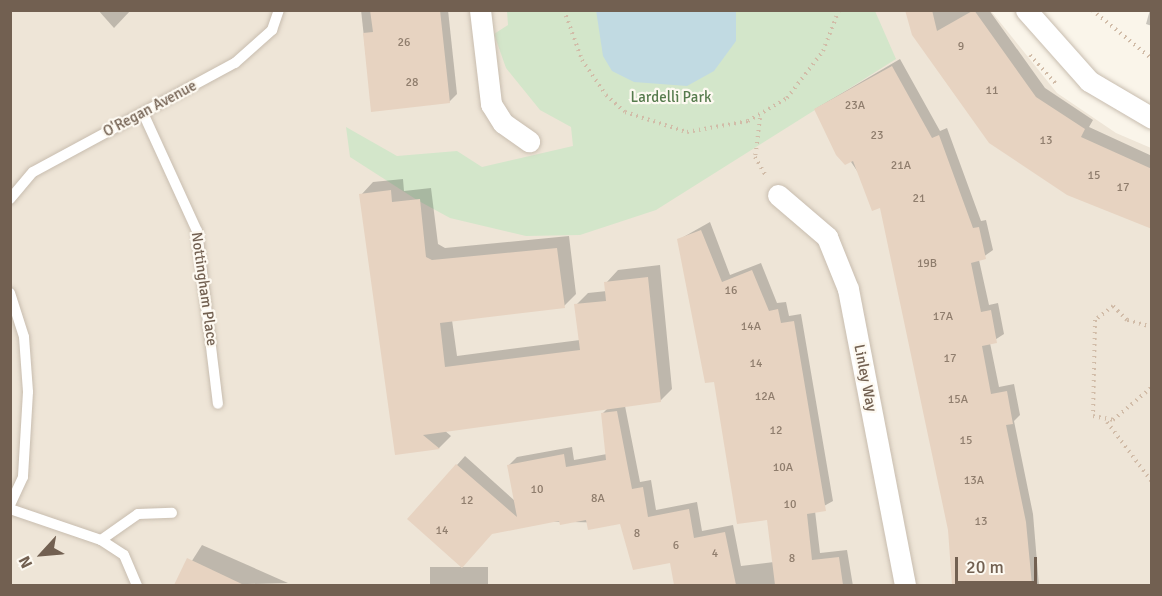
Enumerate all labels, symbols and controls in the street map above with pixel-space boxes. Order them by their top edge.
house number: 26 [398,36,410,50]
house number: 9 [958,40,964,54]
house number: 28 [406,76,418,90]
street label: O'Regan Avenue [100,77,200,141]
house number: 11 [986,84,998,98]
park label: Lardelli Park [631,89,711,107]
house number: 23A [845,99,865,113]
house number: 23 [871,129,883,143]
house number: 13 [1040,134,1052,148]
house number: 21A [891,159,911,173]
house number: 15 [1088,169,1100,183]
house number: 17 [1117,181,1129,195]
house number: 21 [913,192,925,206]
street label: Nottingham Place [187,231,221,347]
house number: 19B [917,257,937,271]
house number: 16 [725,284,737,298]
house number: 17A [933,310,953,324]
house number: 14A [741,320,761,334]
street label: Linley Way [850,343,880,413]
house number: 17 [944,352,956,366]
house number: 14 [750,357,762,371]
house number: 12A [755,390,775,404]
house number: 15A [948,393,968,407]
house number: 12 [770,424,782,438]
house number: 15 [960,434,972,448]
house number: 10A [773,461,793,475]
house number: 13A [964,474,984,488]
house number: 10 [531,483,543,497]
house number: 8A [591,492,605,506]
house number: 12 [461,494,473,508]
house number: 10 [784,498,796,512]
house number: 13 [975,515,987,529]
north arrow [12,524,72,584]
house number: 14 [436,524,448,538]
house number: 8 [634,527,640,541]
house number: 6 [673,539,679,553]
scale bar [958,545,1040,583]
house number: 4 [712,547,718,561]
house number: 8 [789,552,795,566]
text: N [14,553,37,571]
text: 20 m [966,556,1004,578]

